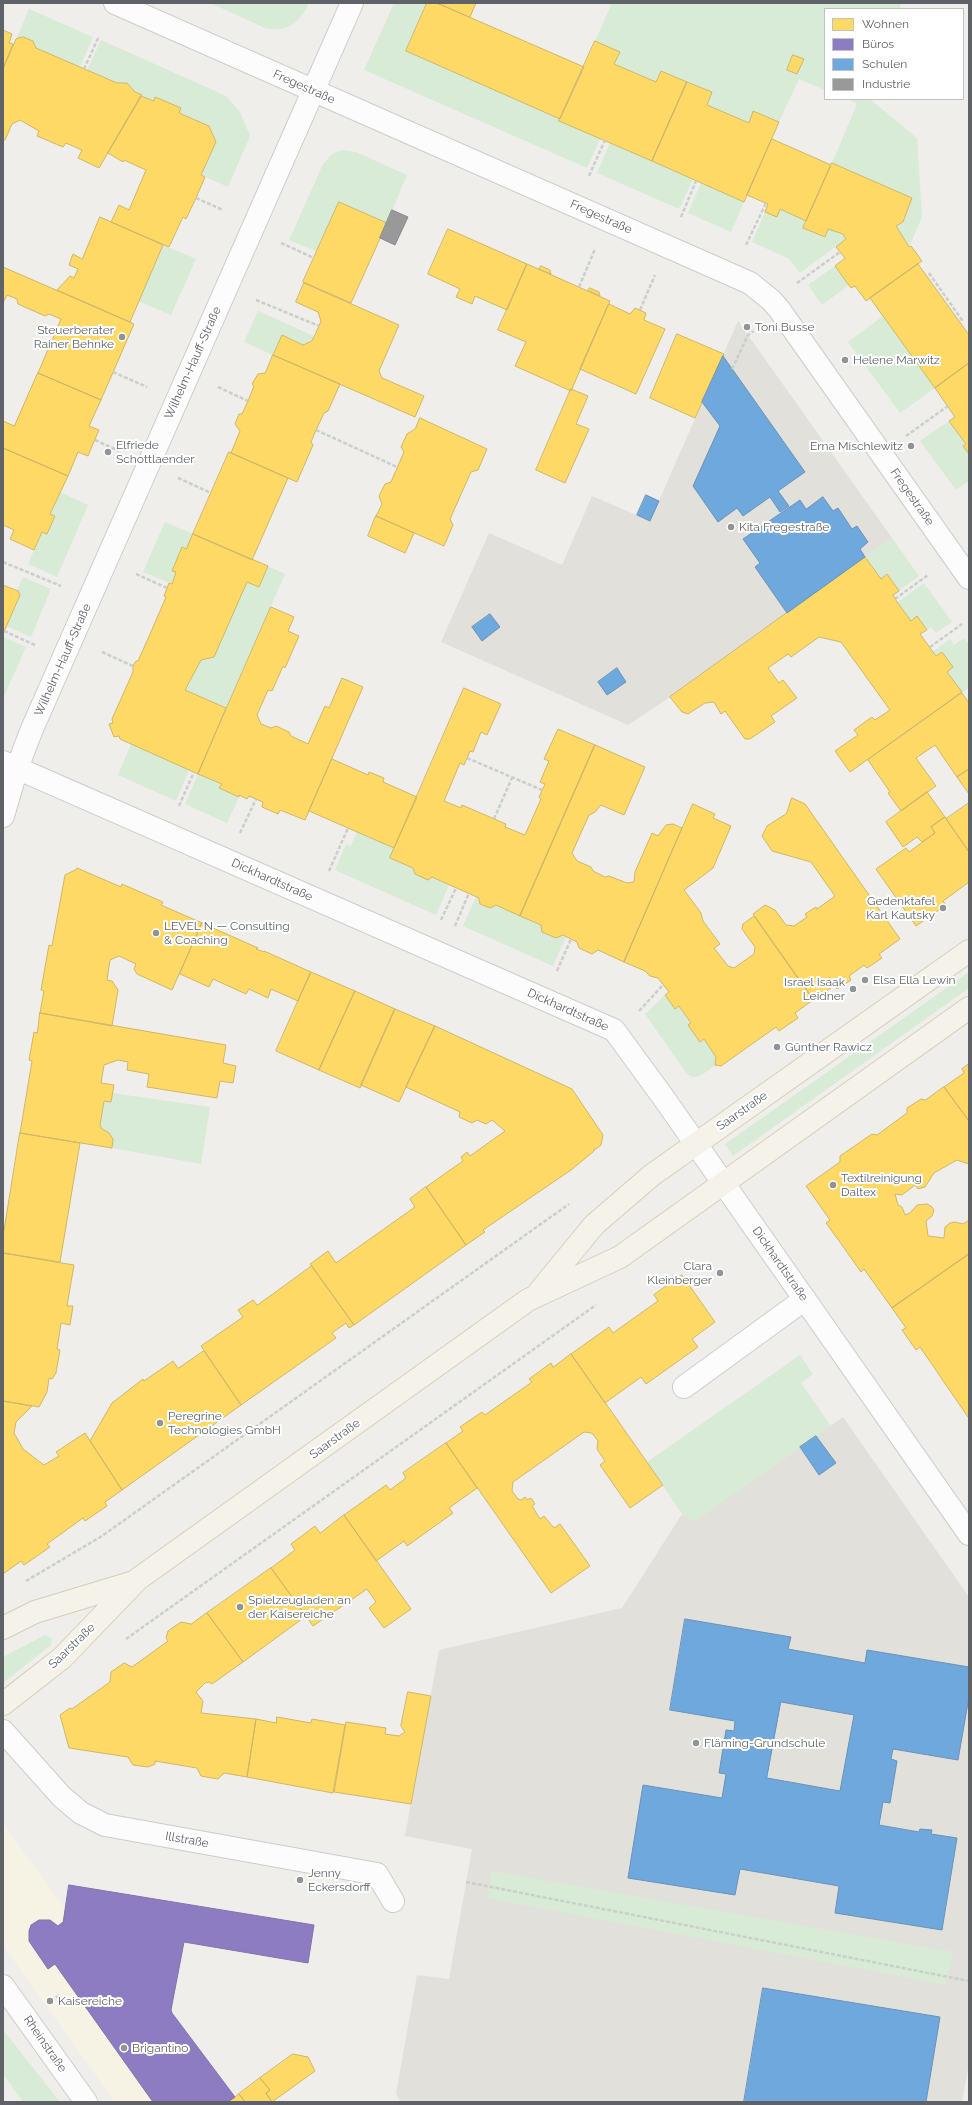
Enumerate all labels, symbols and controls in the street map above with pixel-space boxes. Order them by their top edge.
legend [824,8,964,100]
text: Wohnen [862,17,909,31]
text: Büros [862,37,894,51]
text: Schulen [862,57,907,71]
street label: Fregestraße [271,67,337,107]
text: Industrie [862,77,910,91]
street label: Fregestraße [568,197,634,237]
street label: Wilhelm-Hauff-Straße [162,305,224,421]
place label: Toni Busse [755,320,815,334]
marker: Toni Busse [742,322,752,332]
place label: Steuerberater Rainer Behnke [34,323,114,351]
marker: Steuerberater Rainer Behnke [117,332,127,342]
place label: Helene Marwitz [853,353,940,367]
marker: Helene Marwitz [840,355,850,365]
place label: Elfriede Schottlaender [116,438,195,466]
place label: Erna Mischlewitz [810,439,903,453]
marker: Erna Mischlewitz [906,441,916,451]
marker: Elfriede Schottlaender [103,447,113,457]
street label: Fregestraße [887,466,937,528]
place label: Kita Fregestraße [739,520,829,534]
marker: Kita Fregestraße [726,522,736,532]
street label: Wilhelm-Hauff-Straße [32,602,94,718]
street label: Dickhardtstraße [229,856,315,904]
place label: Gedenktafel Karl Kautsky [866,894,935,922]
marker: Gedenktafel Karl Kautsky [938,903,948,913]
place label: LEVEL N — Consulting & Coaching [164,919,290,947]
marker: LEVEL N — Consulting & Coaching [151,928,161,938]
place label: Elsa Ella Lewin [873,973,956,987]
place label: Israel Isaak Leidner [784,975,845,1003]
marker: Elsa Ella Lewin [860,975,870,985]
marker: Israel Isaak Leidner [848,984,858,994]
street label: Dickhardtstraße [525,986,611,1034]
place label: Günther Rawicz [785,1040,872,1054]
marker: Günther Rawicz [772,1042,782,1052]
street label: Saarstraße [714,1088,770,1134]
place label: Textilreinigung Daltex [841,1171,922,1199]
marker: Textilreinigung Daltex [828,1180,838,1190]
street label: Dickhardtstraße [749,1224,811,1304]
place label: Clara Kleinberger [647,1259,712,1287]
marker: Clara Kleinberger [715,1268,725,1278]
place label: Peregrine Technologies GmbH [168,1409,281,1437]
street label: Saarstraße [307,1416,363,1462]
marker: Peregrine Technologies GmbH [155,1418,165,1428]
place label: Spielzeugladen an der Kaisereiche [248,1593,351,1621]
marker: Spielzeugladen an der Kaisereiche [235,1602,245,1612]
street label: Saarstraße [46,1620,98,1672]
place label: Fläming-Grundschule [704,1736,825,1750]
marker: Fläming-Grundschule [691,1738,701,1748]
street label: Illstraße [164,1829,210,1851]
place label: Jenny Eckersdorff [308,1866,371,1894]
marker: Jenny Eckersdorff [295,1875,305,1885]
place label: Kaisereiche [58,1994,122,2008]
marker: Kaisereiche [45,1996,55,2006]
street label: Rheinstraße [20,2013,70,2075]
place label: Brigantino [132,2041,188,2055]
marker: Brigantino [119,2043,129,2053]

